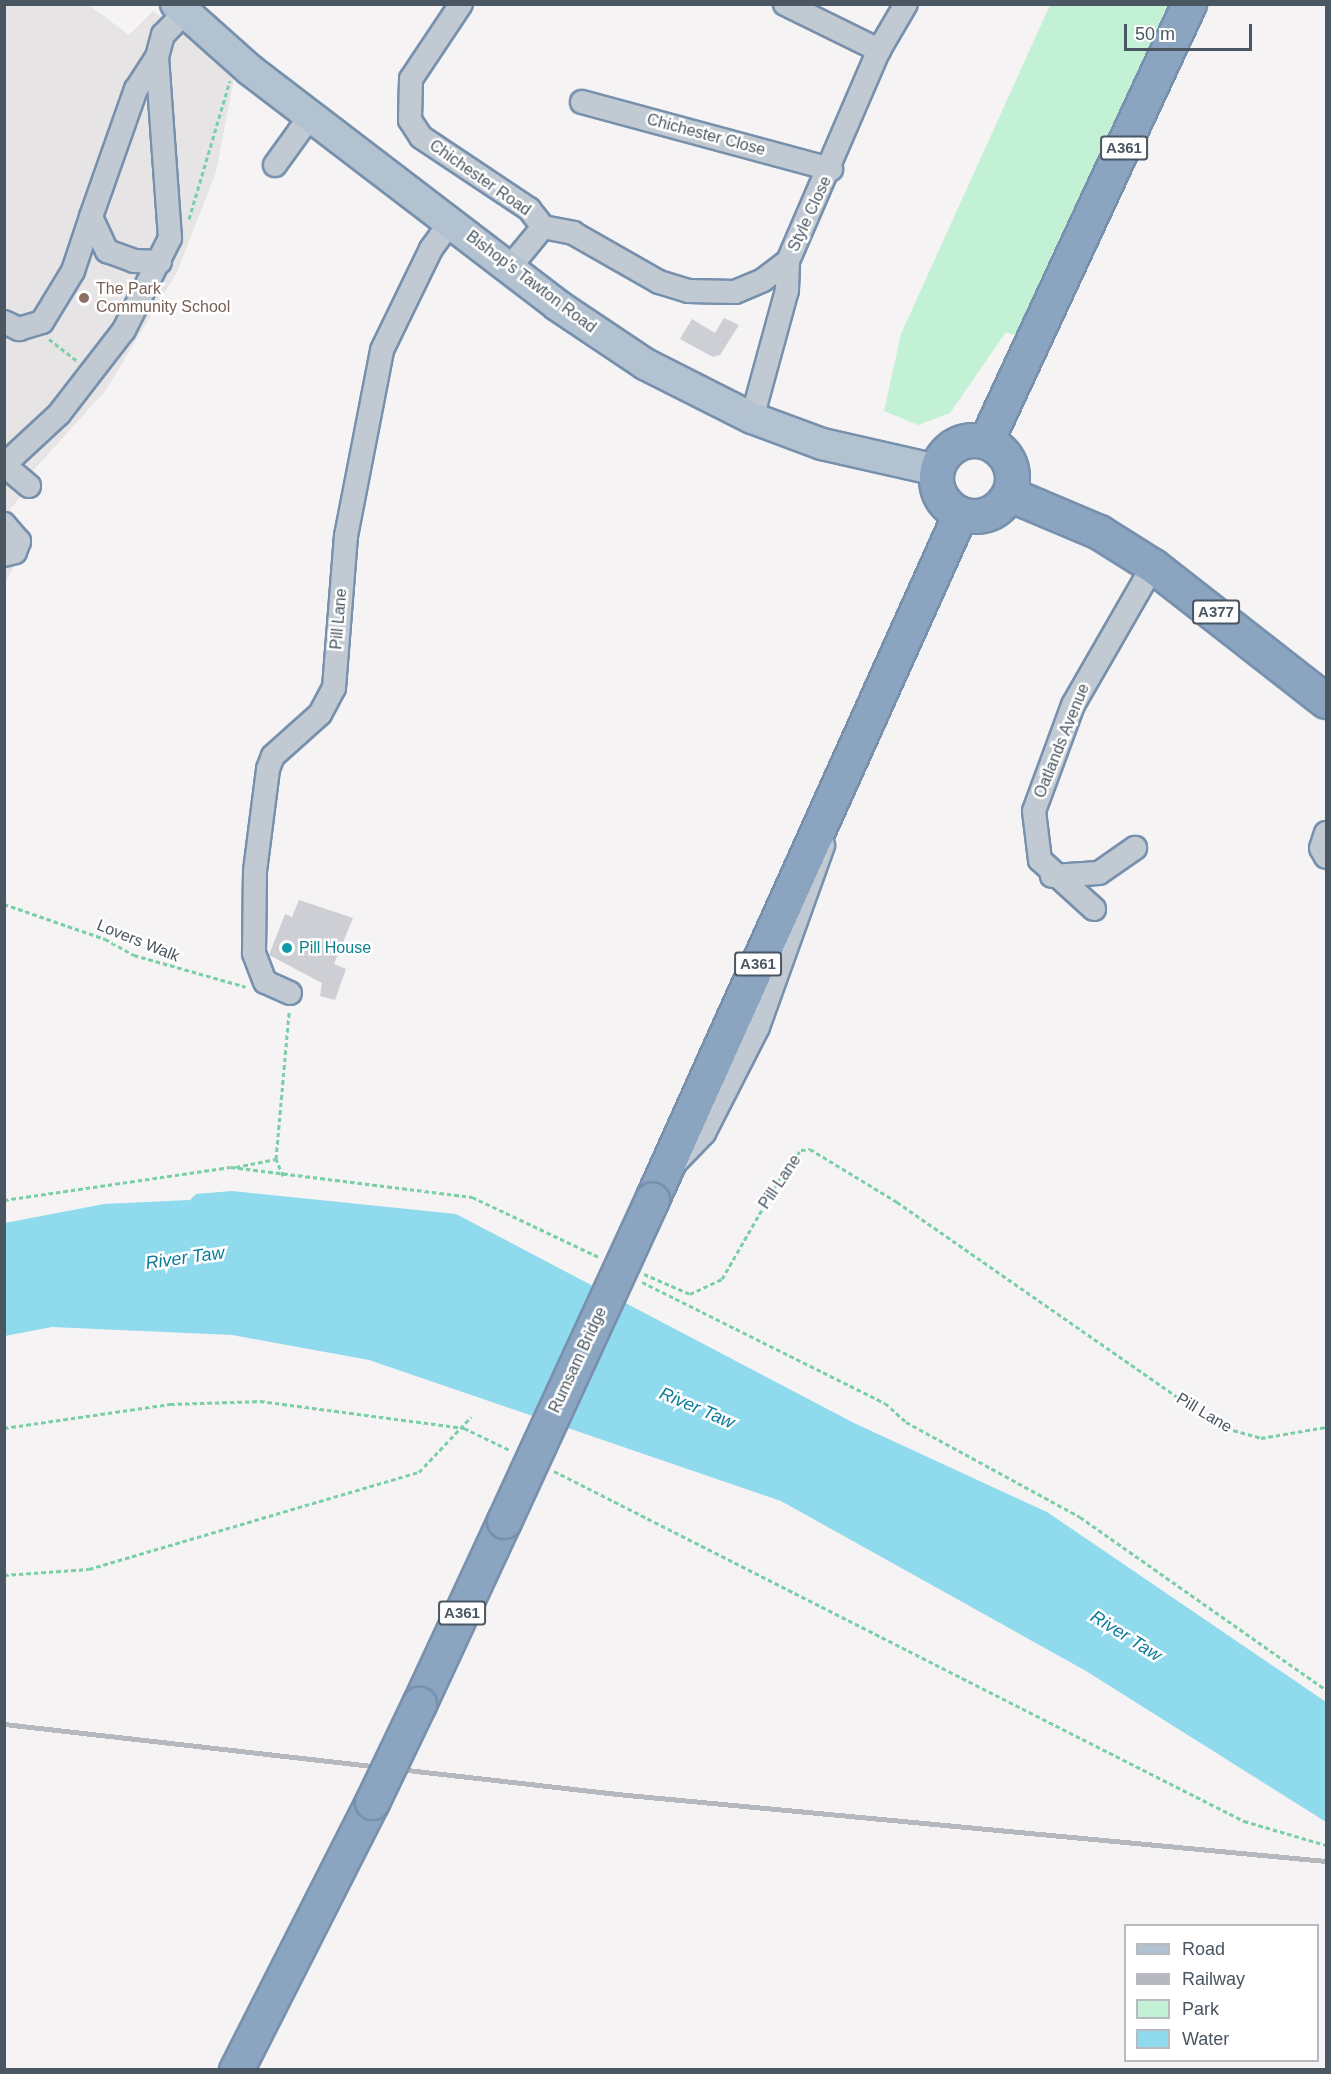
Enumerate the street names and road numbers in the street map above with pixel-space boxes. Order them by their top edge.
street label: Chichester Close [645,110,767,160]
street label: Chichester Road [426,136,534,220]
road number: A361 [1100,136,1148,160]
street label: Style Close [784,173,836,255]
street label: Bishop's Tawton Road [462,227,600,337]
street label: Pill Lane [327,588,351,650]
road number: A377 [1192,600,1240,624]
street label: Oatlands Avenue [1030,681,1094,801]
street label: Lovers Walk [94,916,182,966]
road number: A361 [734,952,782,976]
street label: Pill Lane [755,1151,805,1213]
street label: Rumsam Bridge [545,1304,611,1416]
street label: Pill Lane [1173,1389,1235,1437]
road number: A361 [438,1601,486,1625]

